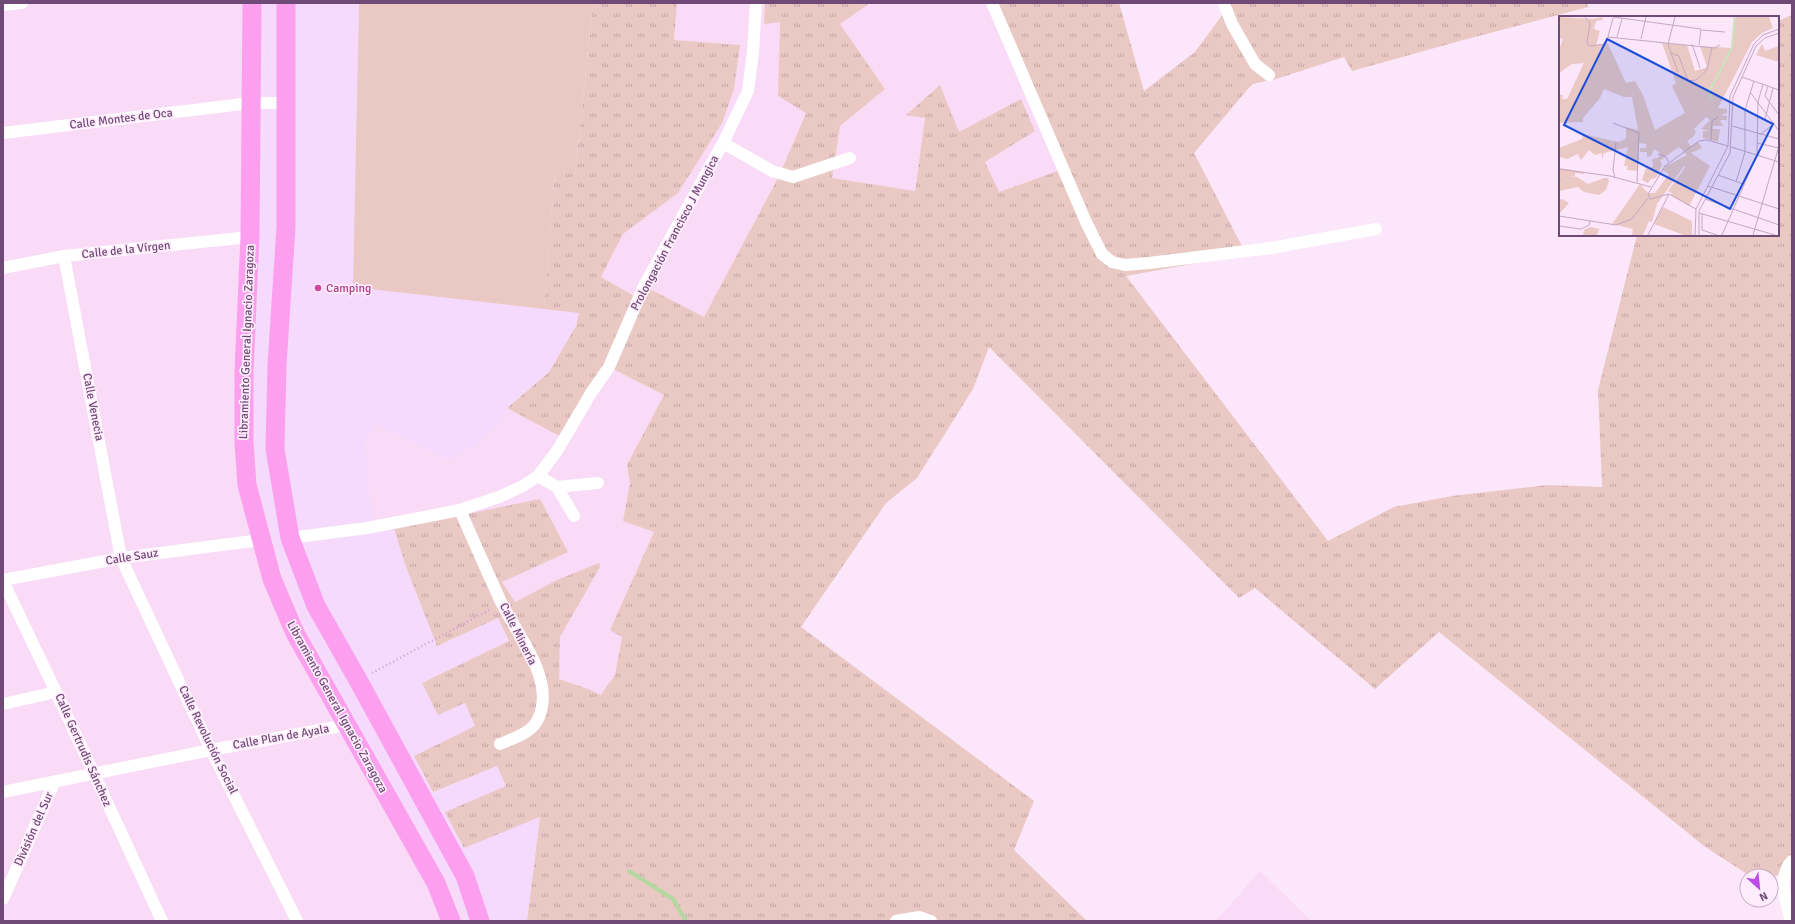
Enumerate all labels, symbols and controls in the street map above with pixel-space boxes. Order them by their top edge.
inset map [1559,16,1779,236]
street label: Calle Montes de Oca [69,105,173,133]
street label: Prolongación Francisco J Mungica [628,153,722,313]
street label: Calle de la Vírgen [81,238,171,262]
street label: Libramiento General Ignacio Zaragoza [236,245,258,439]
place label: Camping [326,281,371,296]
marker: Camping [313,283,323,293]
street label: Calle Venecia [79,372,107,442]
street label: Calle Sauz [104,545,160,569]
street label: Calle Minería [496,600,540,668]
street label: Libramiento General Ignacio Zaragoza [283,618,391,796]
street label: Calle Revolución Social [175,683,241,797]
street label: Calle Gertrudis Sánchez [51,691,115,809]
street label: Calle Plan de Ayala [232,721,330,753]
street label: División del Sur [11,789,57,868]
north arrow [1739,868,1779,908]
text: N [1757,889,1770,904]

